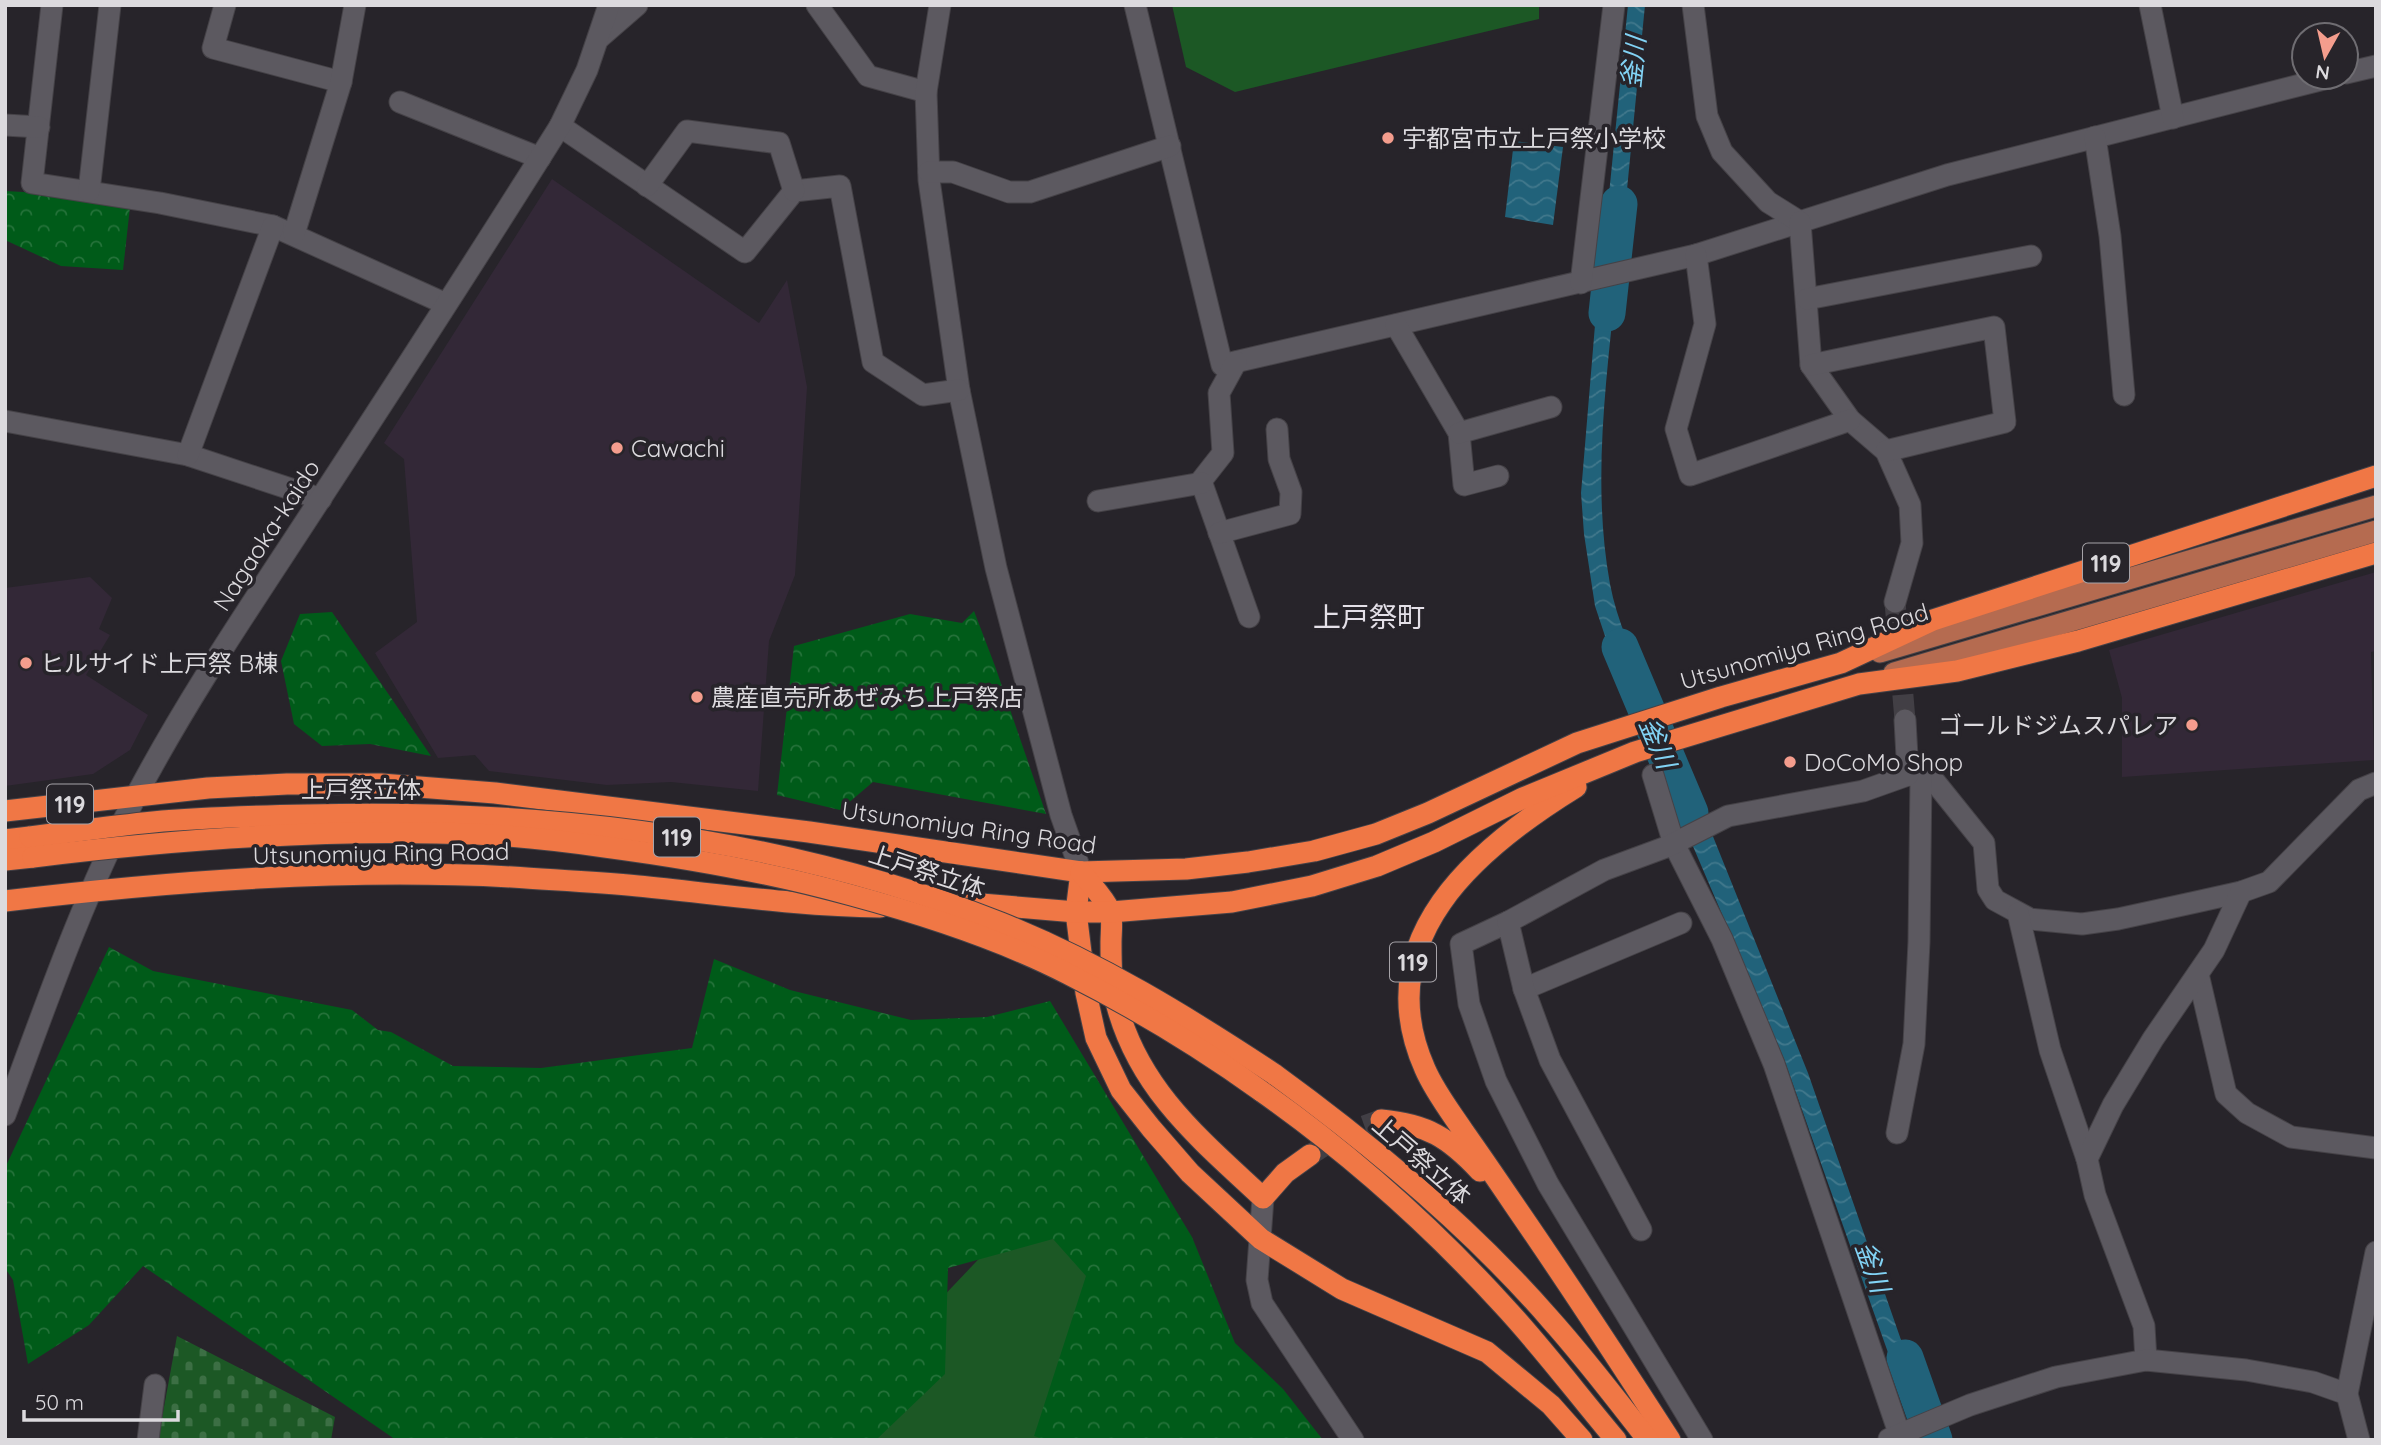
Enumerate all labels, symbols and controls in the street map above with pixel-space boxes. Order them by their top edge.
north arrow [2290,21,2360,91]
water label: 釜川 [1614,31,1652,90]
text: N [2314,60,2331,86]
place label: 宇都宮市立上戸祭小学校 [1402,123,1666,153]
marker: 宇都宮市立上戸祭小学校 [1380,130,1396,146]
place label: Cawachi [631,433,725,463]
marker: Cawachi [609,440,625,456]
street label: Nagaoka-kaido [206,454,326,616]
road number: 119 [2083,544,2129,582]
street label: Utsunomiya Ring Road [1676,596,1932,696]
district label: 上戸祭町 [1313,599,1425,634]
place label: ヒルサイド上戸祭 B棟 [40,648,278,678]
marker: ヒルサイド上戸祭 B棟 [18,655,34,671]
place label: 農産直売所あぜみち上戸祭店 [711,682,1023,712]
marker: 農産直売所あぜみち上戸祭店 [689,689,705,705]
place label: ゴールドジムスパレア [1938,710,2178,740]
water label: 釜川 [1633,713,1685,776]
marker: ゴールドジムスパレア [2184,717,2200,733]
place label: DoCoMo Shop [1804,747,1963,777]
marker: DoCoMo Shop [1782,754,1798,770]
street label: 上戸祭立体 [301,774,421,804]
road number: 119 [47,784,93,824]
street label: Utsunomiya Ring Road [840,794,1098,860]
road number: 119 [654,818,700,856]
street label: Utsunomiya Ring Road [252,836,510,870]
street label: 上戸祭立体 [865,838,989,904]
road number: 119 [1390,942,1436,981]
street label: 上戸祭立体 [1367,1109,1477,1211]
water label: 釜川 [1849,1237,1898,1300]
scale bar [24,1378,178,1422]
text: 50 m [35,1389,84,1415]

